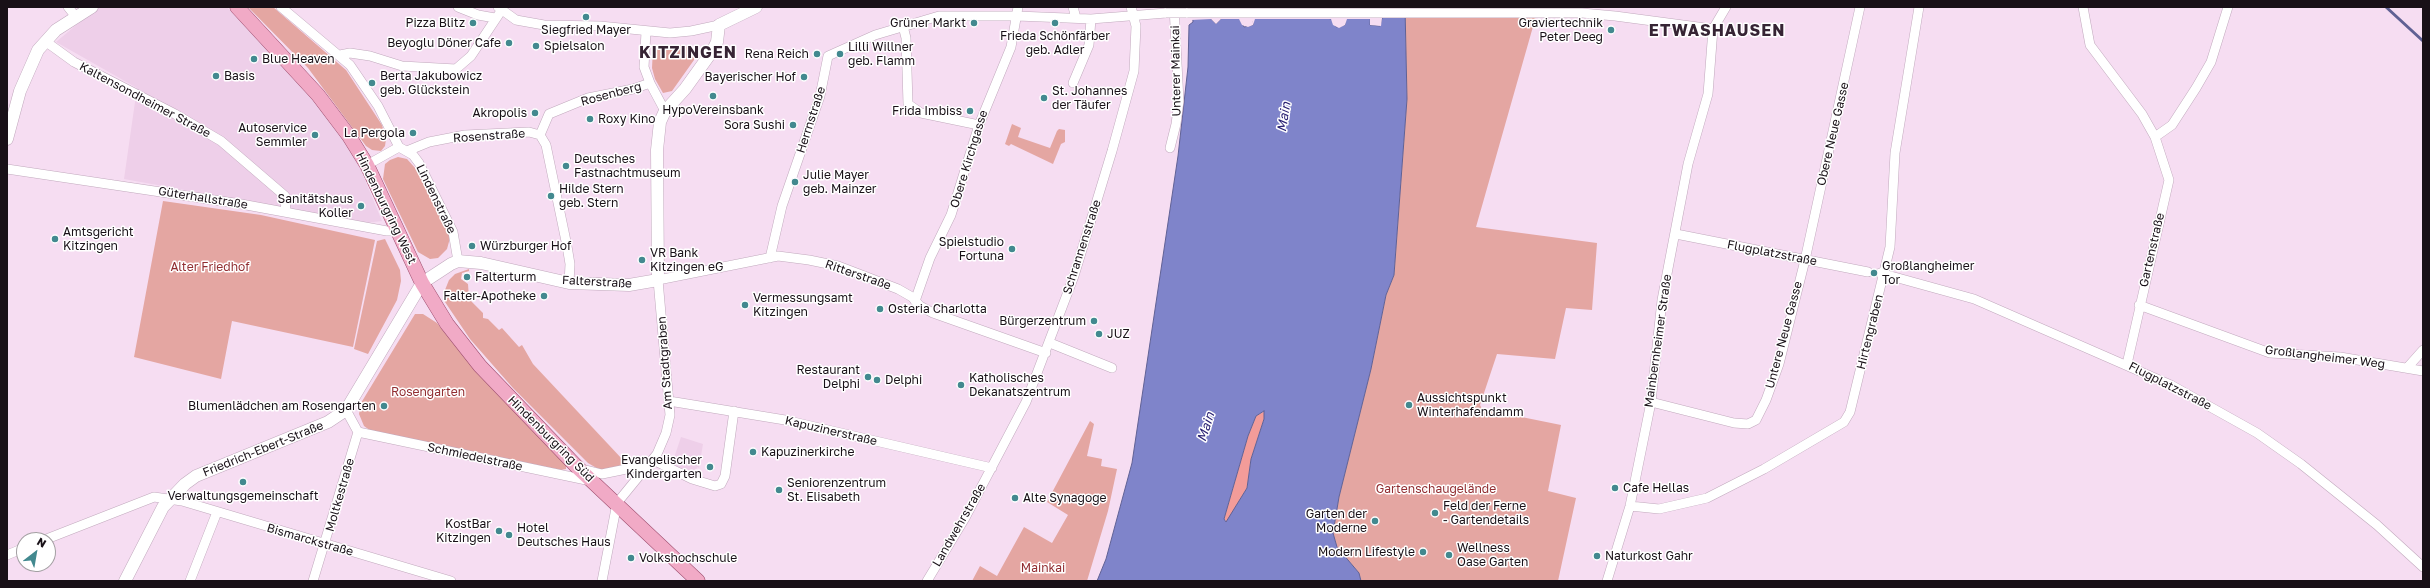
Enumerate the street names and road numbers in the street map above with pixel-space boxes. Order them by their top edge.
street label: Unterer Mainkai [1168,25,1184,117]
street label: Kaltensondheimer Straße [77,59,213,141]
street label: Rosenberg [579,79,643,109]
street label: Obere Neue Gasse [1814,81,1852,187]
street label: Herrnstraße [793,85,829,155]
street label: Obere Kirchgasse [947,108,991,210]
street label: Rosenstraße [452,126,526,146]
street label: Hindenburgring West [353,150,419,266]
street label: Lindenstraße [413,162,459,236]
street label: Güterhallstraße [157,184,249,212]
street label: Schrannenstraße [1060,198,1104,296]
street label: Gartenstraße [2136,211,2168,289]
street label: Flugplatzstraße [1726,237,1818,269]
street label: Ritterstraße [823,257,893,293]
street label: Falterstraße [562,273,632,291]
street label: Mainbernheimer Straße [1642,273,1674,409]
street label: Untere Neue Gasse [1763,280,1805,390]
street label: Hirtengraben [1854,293,1886,371]
street label: Am Stadtgraben [655,316,675,410]
street label: Großlangheimer Weg [2264,342,2386,372]
street label: Flugplatzstraße [2126,359,2214,413]
street label: Hindenburgring Süd [505,393,597,485]
street label: Kapuzinerstraße [783,413,879,449]
street label: Friedrich-Ebert-Straße [201,418,325,480]
street label: Schmiedelstraße [426,440,524,474]
street label: Moltkestraße [323,457,357,533]
street label: Landwehrstraße [929,481,989,569]
street label: Bismarckstraße [265,521,355,559]

